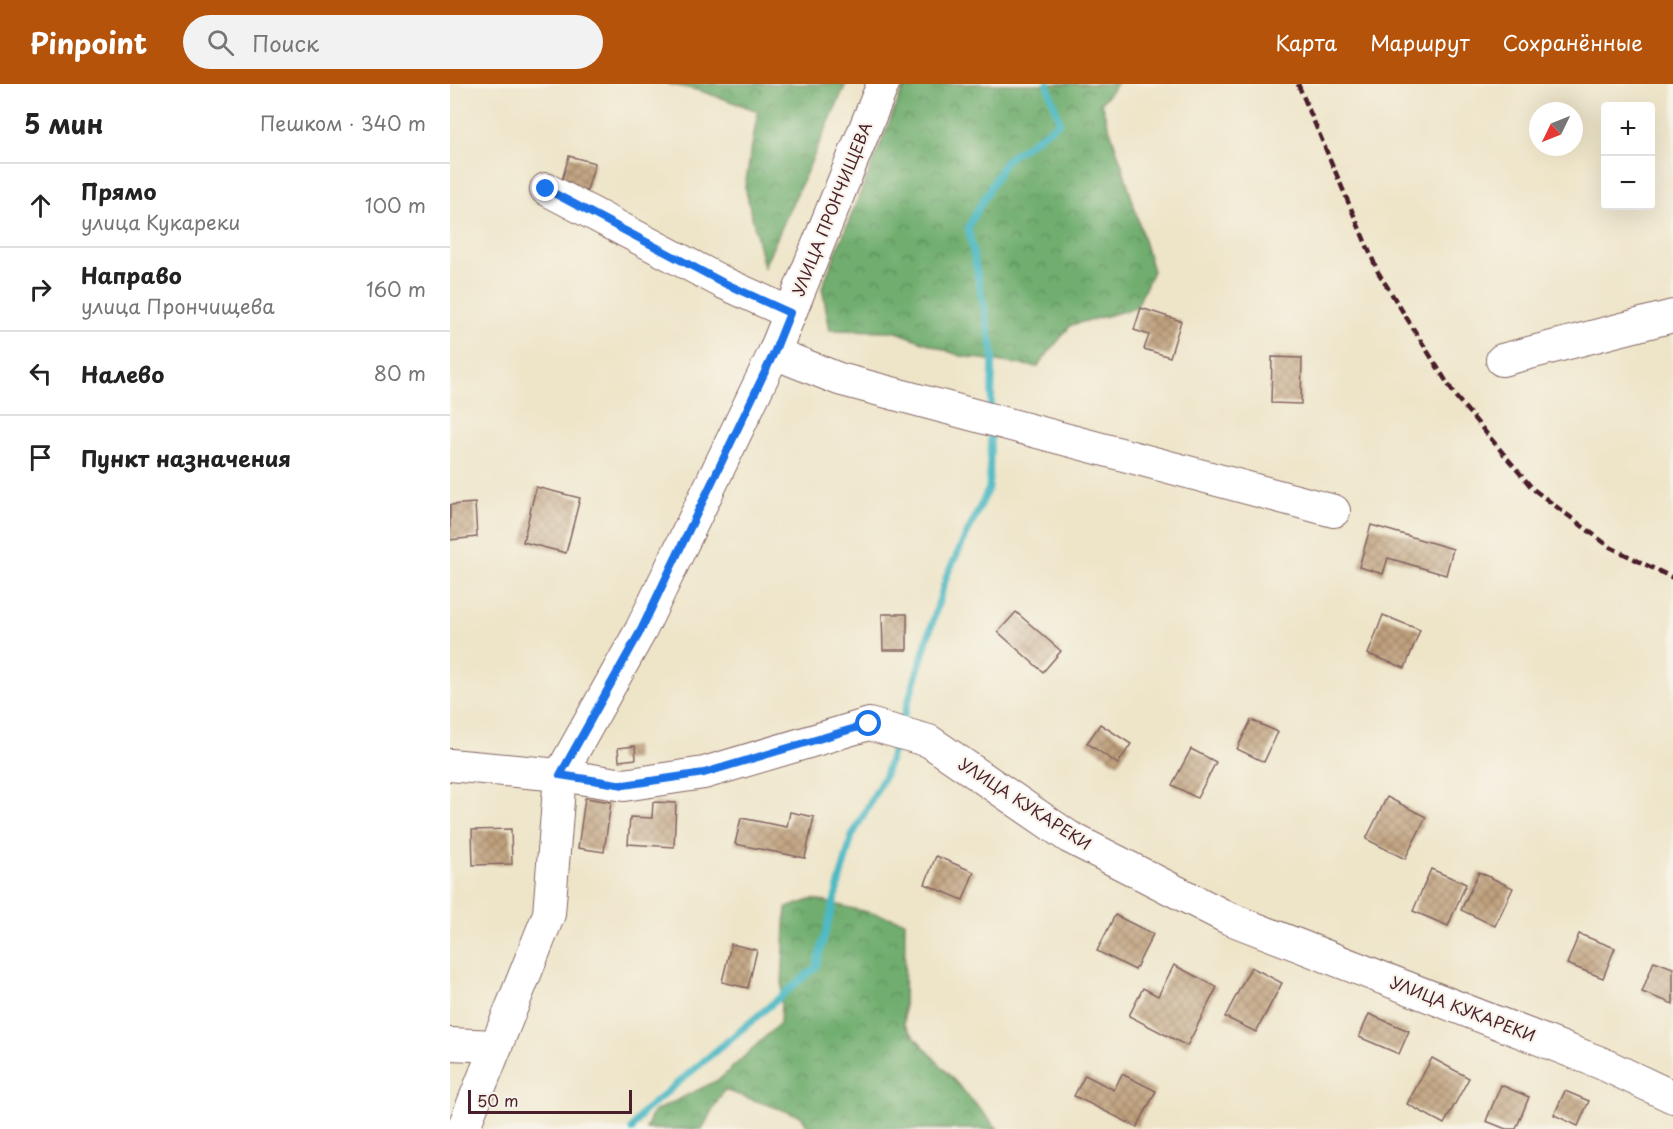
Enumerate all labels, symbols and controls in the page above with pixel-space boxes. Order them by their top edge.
search box [183,15,603,69]
text: Pinpoint [30,21,147,64]
icon: search [204,26,237,59]
text: Поиск [252,26,319,59]
text: Карта [1276,26,1337,58]
text: Маршрут [1370,26,1470,58]
text: Сохранённые [1503,26,1643,58]
north arrow [1529,102,1583,156]
map controls [1601,102,1655,210]
button: + [1601,102,1655,156]
text: 5 мин [24,104,103,143]
text: Пешком · 340 m [260,108,426,138]
street label: УЛИЦА ПРОНЧИЩЕВА [785,118,877,299]
button: − [1601,156,1655,210]
text: Прямо [81,174,156,207]
route end [532,175,558,201]
icon: ahead [24,189,57,222]
text: 100 m [365,190,426,220]
text: улица Кукареки [81,207,240,237]
text: Направо [81,258,182,291]
icon: right [24,273,57,306]
text: 160 m [366,274,426,304]
text: улица Прончищева [81,291,275,321]
icon: left [24,357,57,390]
text: Налево [81,357,164,390]
text: 80 m [374,358,426,388]
icon: arrive [24,441,57,474]
text: Пункт назначения [81,441,291,474]
route start [855,710,881,736]
street label: УЛИЦА КУКАРЕКИ [955,751,1097,855]
street label: УЛИЦА КУКАРЕКИ [1387,969,1539,1047]
scale bar [468,1087,632,1114]
text: 50 m [477,1088,518,1112]

